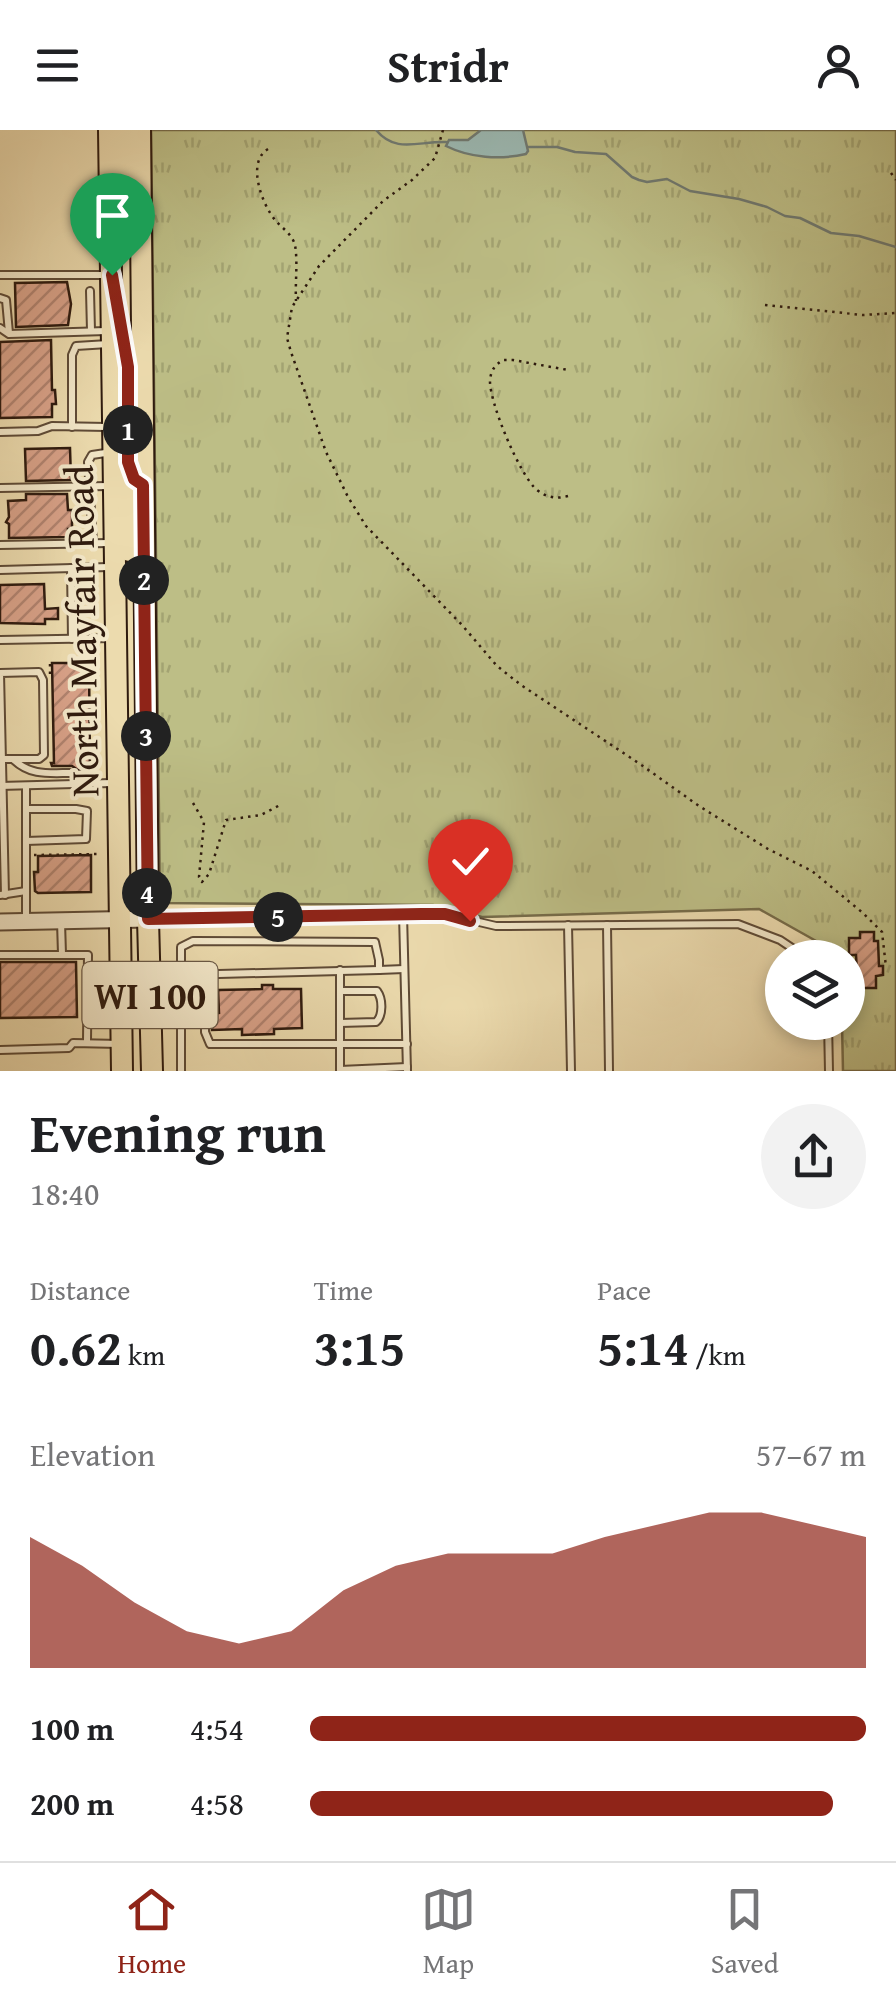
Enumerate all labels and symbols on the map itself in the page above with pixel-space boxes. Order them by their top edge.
pin [70,173,155,276]
pin: 1 [103,405,153,455]
street label: North Mayfair Road [49,464,113,797]
pin: 2 [119,555,169,605]
pin: 3 [121,711,171,761]
pin [428,819,513,922]
pin: 4 [122,868,172,918]
pin: 5 [253,892,303,942]
road number: WI 100 [82,962,218,1028]

